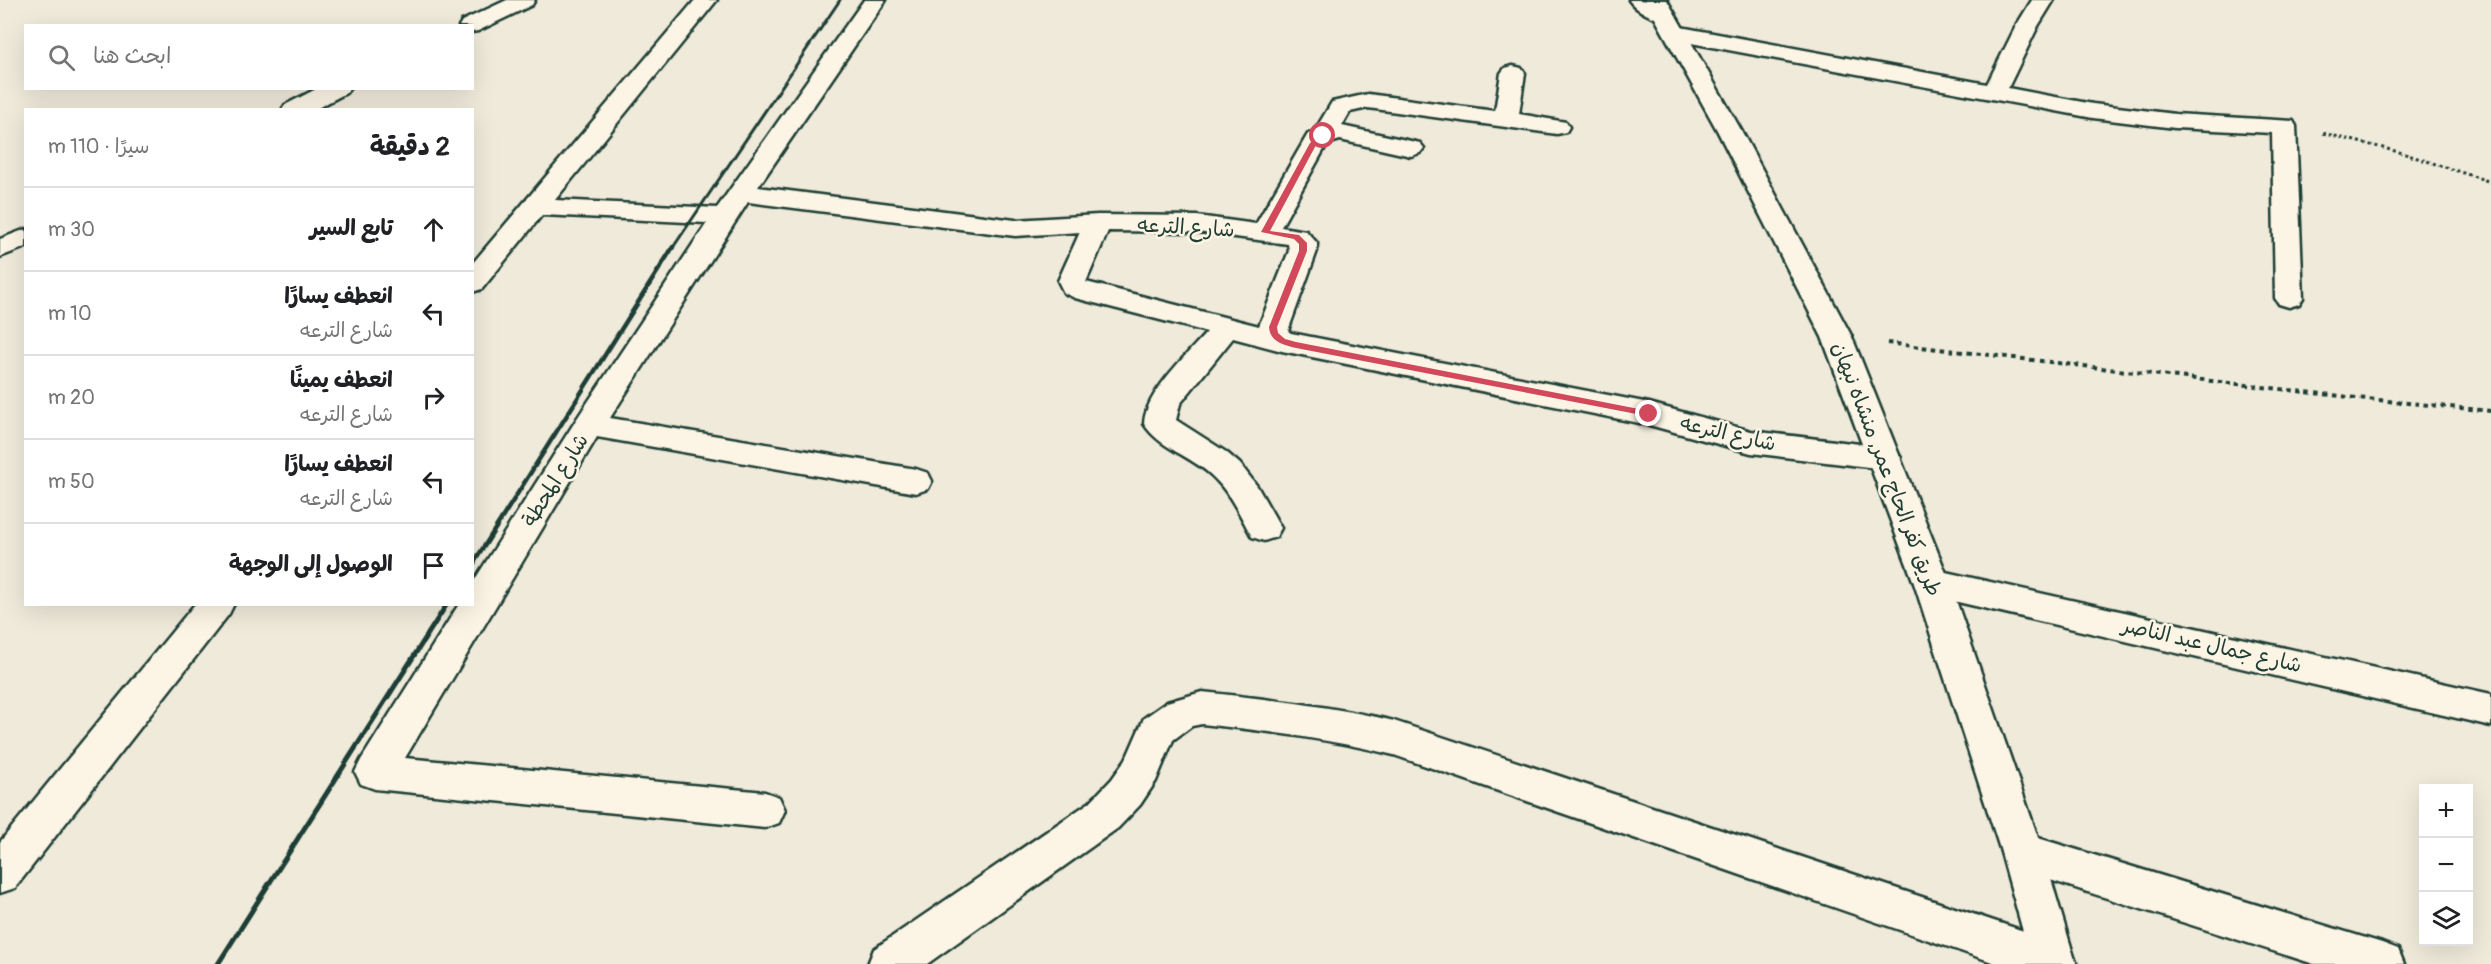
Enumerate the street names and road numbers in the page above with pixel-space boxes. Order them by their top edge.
street label: شارع الترعه [1136,211,1235,245]
street label: طريق كفر الحاج عمر, منشاه نبهان [1825,338,1948,600]
street label: شارع الترعه [1677,409,1778,459]
street label: شارع المحطة [516,429,596,533]
street label: شارع جمال عبد الناصر [2117,611,2304,680]

